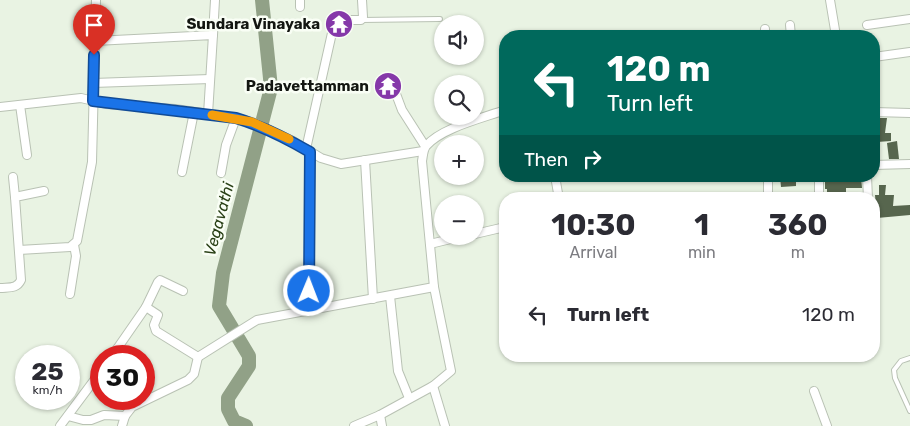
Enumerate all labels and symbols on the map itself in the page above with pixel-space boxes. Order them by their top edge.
pin [73,4,115,55]
temple icon: Sundara Vinayaka [324,9,354,39]
place label: Sundara Vinayaka [186,15,320,33]
temple icon: Padavettamman [373,71,403,101]
place label: Padavettamman [246,77,369,95]
water label: Vegavathi [200,179,238,258]
position arrow [282,264,334,316]
speed limit sign: 30 [90,345,155,410]

